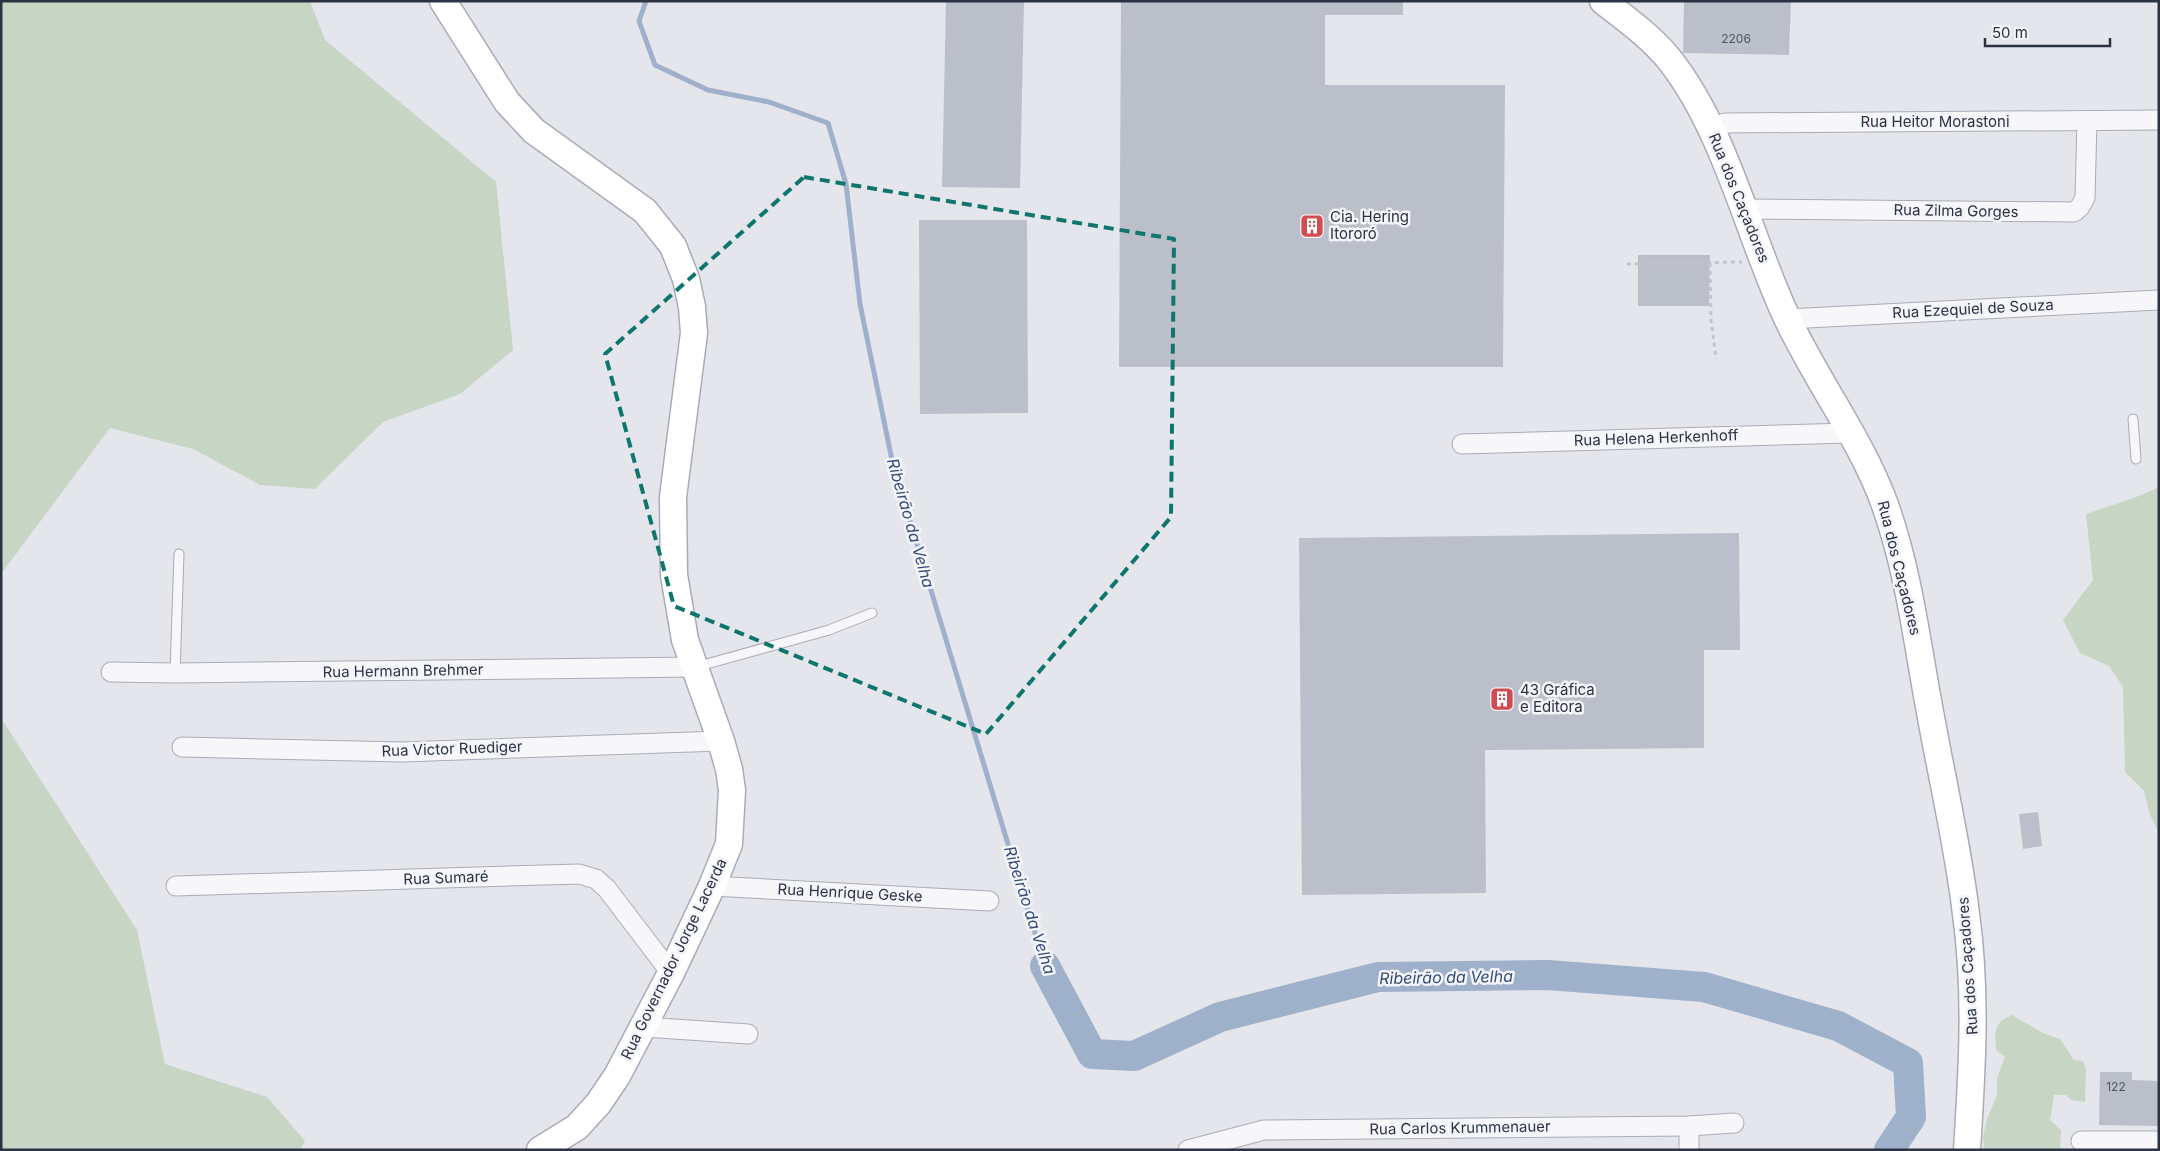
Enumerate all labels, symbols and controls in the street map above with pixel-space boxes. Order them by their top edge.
scale bar [1985,15,2110,47]
text: 50 m [1992,23,2028,42]
house number: 2206 [1721,31,1751,46]
street label: Rua Heitor Morastoni [1860,112,2010,131]
street label: Rua dos Caçadores [1705,130,1774,266]
street label: Rua Zilma Gorges [1893,200,2019,221]
place label: Cia. Hering Itororó [1330,207,1409,243]
building icon: Cia. Hering Itororó [1299,213,1325,239]
street label: Rua Ezequiel de Souza [1892,295,2054,322]
street label: Rua Helena Herkenhoff [1573,425,1739,450]
water label: Ribeirão da Velha [883,456,939,590]
street label: Rua dos Caçadores [1874,499,1925,637]
street label: Rua Hermann Brehmer [322,660,484,681]
place label: 43 Gráfica e Editora [1520,680,1595,716]
building icon: 43 Gráfica e Editora [1489,686,1515,712]
street label: Rua Victor Ruediger [381,737,523,760]
water label: Ribeirão da Velha [1000,843,1060,977]
street label: Rua Governador Jorge Lacerda [616,855,731,1062]
street label: Rua Sumaré [403,867,489,888]
street label: Rua Henrique Geske [777,879,923,906]
street label: Rua dos Caçadores [1953,896,1982,1036]
water label: Ribeirão da Velha [1379,966,1513,988]
house number: 122 [2106,1079,2126,1094]
street label: Rua Carlos Krummenauer [1369,1116,1551,1139]

